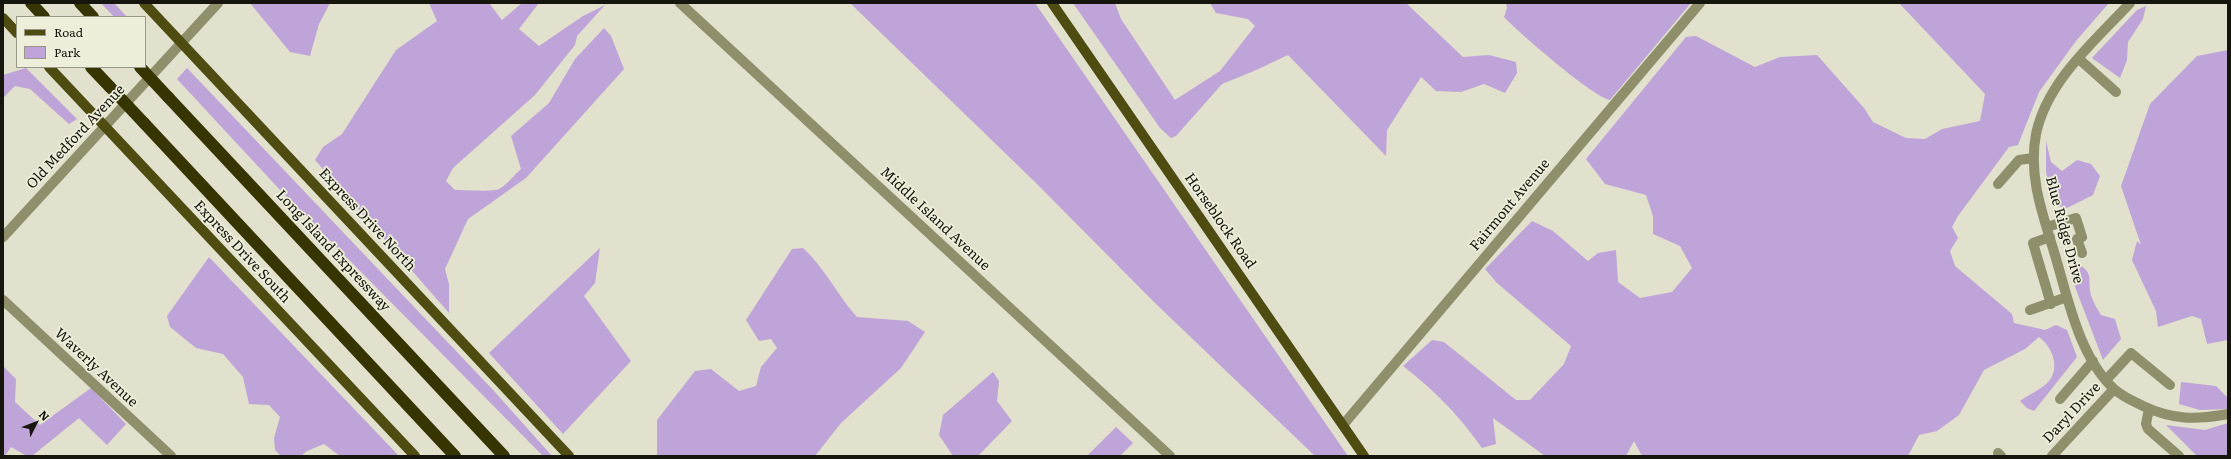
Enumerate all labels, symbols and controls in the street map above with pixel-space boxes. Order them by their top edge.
legend [16,16,146,68]
text: Road [54,23,83,41]
text: Park [54,43,80,61]
street label: Old Medford Avenue [23,81,129,193]
street label: Fairmont Avenue [1467,156,1553,254]
street label: Middle Island Avenue [877,164,993,274]
street label: Express Drive North [315,165,419,275]
street label: Horseblock Road [1181,170,1259,272]
street label: Blue Ridge Drive [2042,174,2086,286]
street label: Long Island Expressway [272,187,394,315]
street label: Express Drive South [190,197,294,307]
street label: Waverly Avenue [51,325,141,411]
street label: Daryl Drive [2040,379,2104,447]
north arrow [16,403,56,443]
text: N [36,406,54,424]

